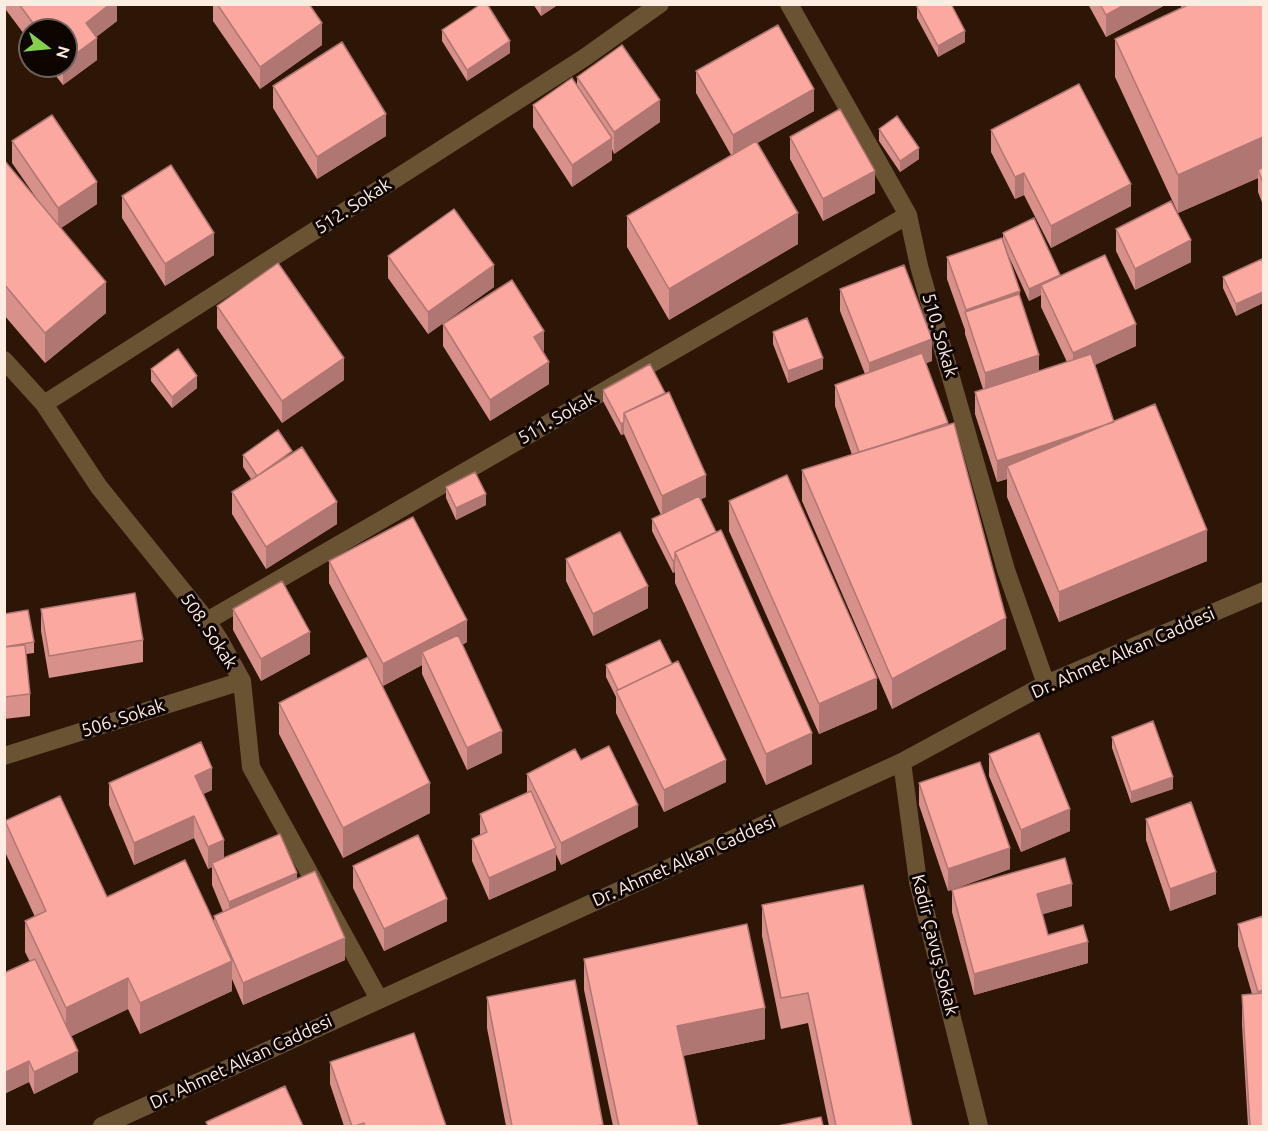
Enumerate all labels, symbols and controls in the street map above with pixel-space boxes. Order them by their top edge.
north arrow [18,18,78,78]
text: N [53,44,74,61]
street label: 512. Sokak [311,173,395,239]
street label: 510. Sokak [918,291,962,379]
street label: 511. Sokak [514,387,600,449]
street label: 508. Sokak [176,589,242,673]
street label: Dr. Ahmet Alkan Caddesi [1028,603,1218,703]
street label: 506. Sokak [79,694,167,742]
street label: Dr. Ahmet Alkan Caddesi [589,811,779,911]
street label: Kadir Çavuş Sokak [907,872,963,1018]
street label: Dr. Ahmet Alkan Caddesi [146,1010,336,1114]

